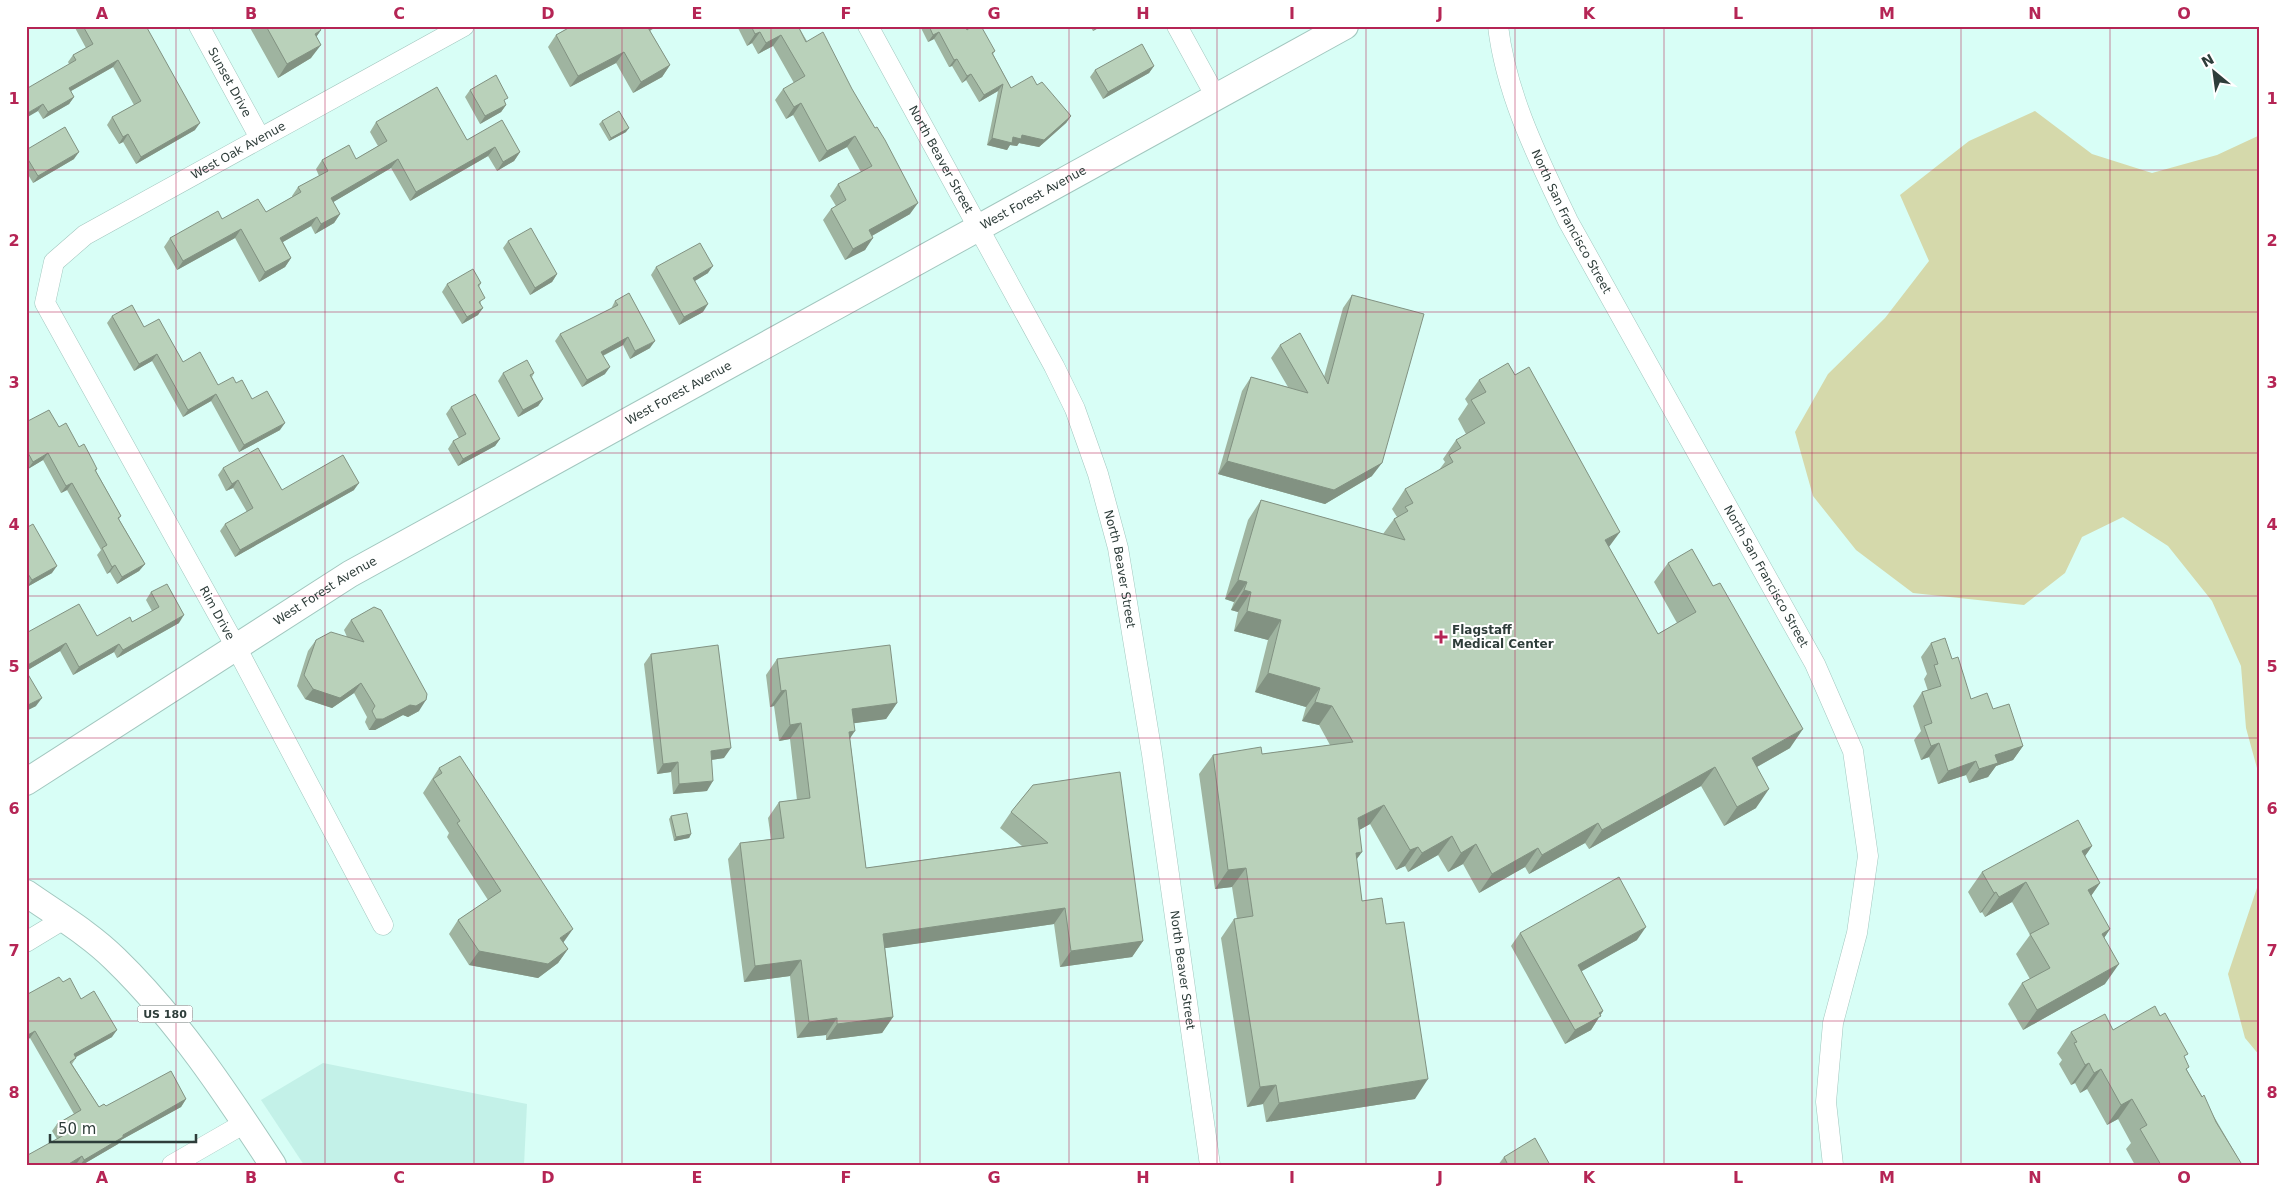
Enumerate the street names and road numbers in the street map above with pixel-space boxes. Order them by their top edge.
street label: Sunset Drive [205,45,254,119]
street label: North Beaver Street [906,103,976,216]
street label: West Oak Avenue [189,119,288,182]
street label: North San Francisco Street [1529,147,1614,296]
street label: West Forest Avenue [978,163,1089,232]
street label: West Forest Avenue [623,358,734,428]
street label: North San Francisco Street [1721,503,1811,650]
street label: North Beaver Street [1101,508,1138,629]
street label: West Forest Avenue [271,554,379,628]
street label: Rim Drive [197,584,237,642]
street label: North Beaver Street [1167,910,1198,1031]
road number: US 180 [138,1006,192,1022]

